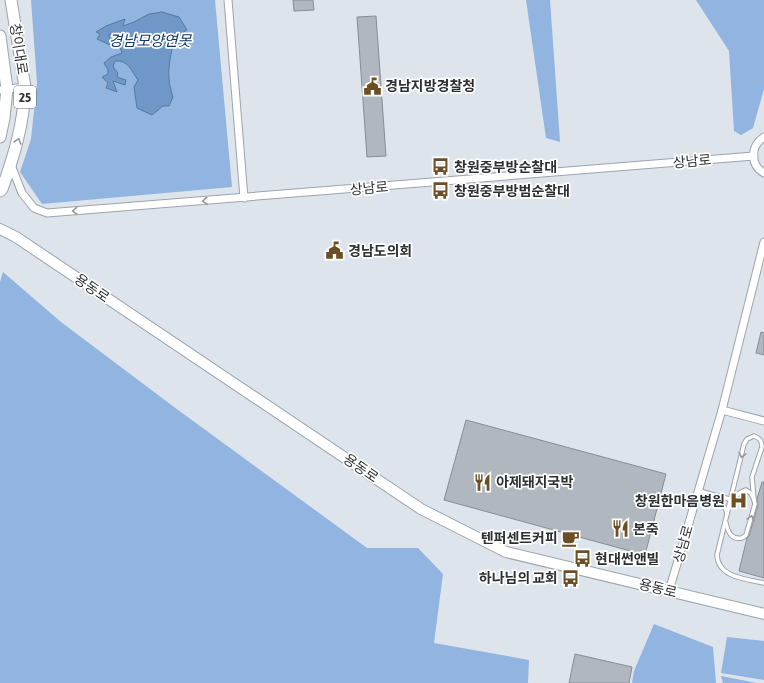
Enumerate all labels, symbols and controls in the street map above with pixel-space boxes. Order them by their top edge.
street label: 창이대로 [7,22,31,76]
water label: 경남모양연못 [109,32,193,49]
public building icon: 경남지방경찰청 [362,76,382,96]
place label: 경남지방경찰청 [385,78,475,94]
road number: 25 [14,86,36,108]
one-way arrow [13,138,22,145]
street label: 상남로 [672,151,712,171]
bus stop icon: 창원중부방순찰대 [431,157,451,177]
place label: 창원중부방순찰대 [454,159,557,175]
street label: 상남로 [349,178,389,198]
bus stop icon: 창원중부방범순찰대 [431,181,451,201]
place label: 창원중부방범순찰대 [454,183,570,199]
one-way arrow [202,196,208,205]
one-way arrow [72,206,78,215]
public building icon: 경남도의회 [325,241,345,261]
place label: 경남도의회 [348,243,412,259]
street label: 용동로 [72,271,113,306]
street label: 용동로 [341,451,382,486]
one-way arrow [738,451,746,458]
restaurant icon: 아제돼지국박 [473,472,493,492]
place label: 아제돼지국박 [496,474,573,490]
hospital icon: 창원한마음병원 [728,491,748,511]
place label: 창원한마음병원 [635,493,725,509]
one-way arrow [746,515,755,522]
restaurant icon: 본죽 [610,519,630,539]
place label: 본죽 [633,521,659,537]
street label: 상남로 [670,523,696,565]
cafe icon: 텐퍼센트커피 [561,528,581,548]
place label: 텐퍼센트커피 [481,530,558,546]
bus stop icon: 현대썬앤빌 [572,549,592,569]
place label: 현대썬앤빌 [595,551,659,567]
bus stop icon: 하나님의 교회 [561,568,581,588]
place label: 하나님의 교회 [479,570,558,586]
street label: 용동로 [637,576,679,600]

